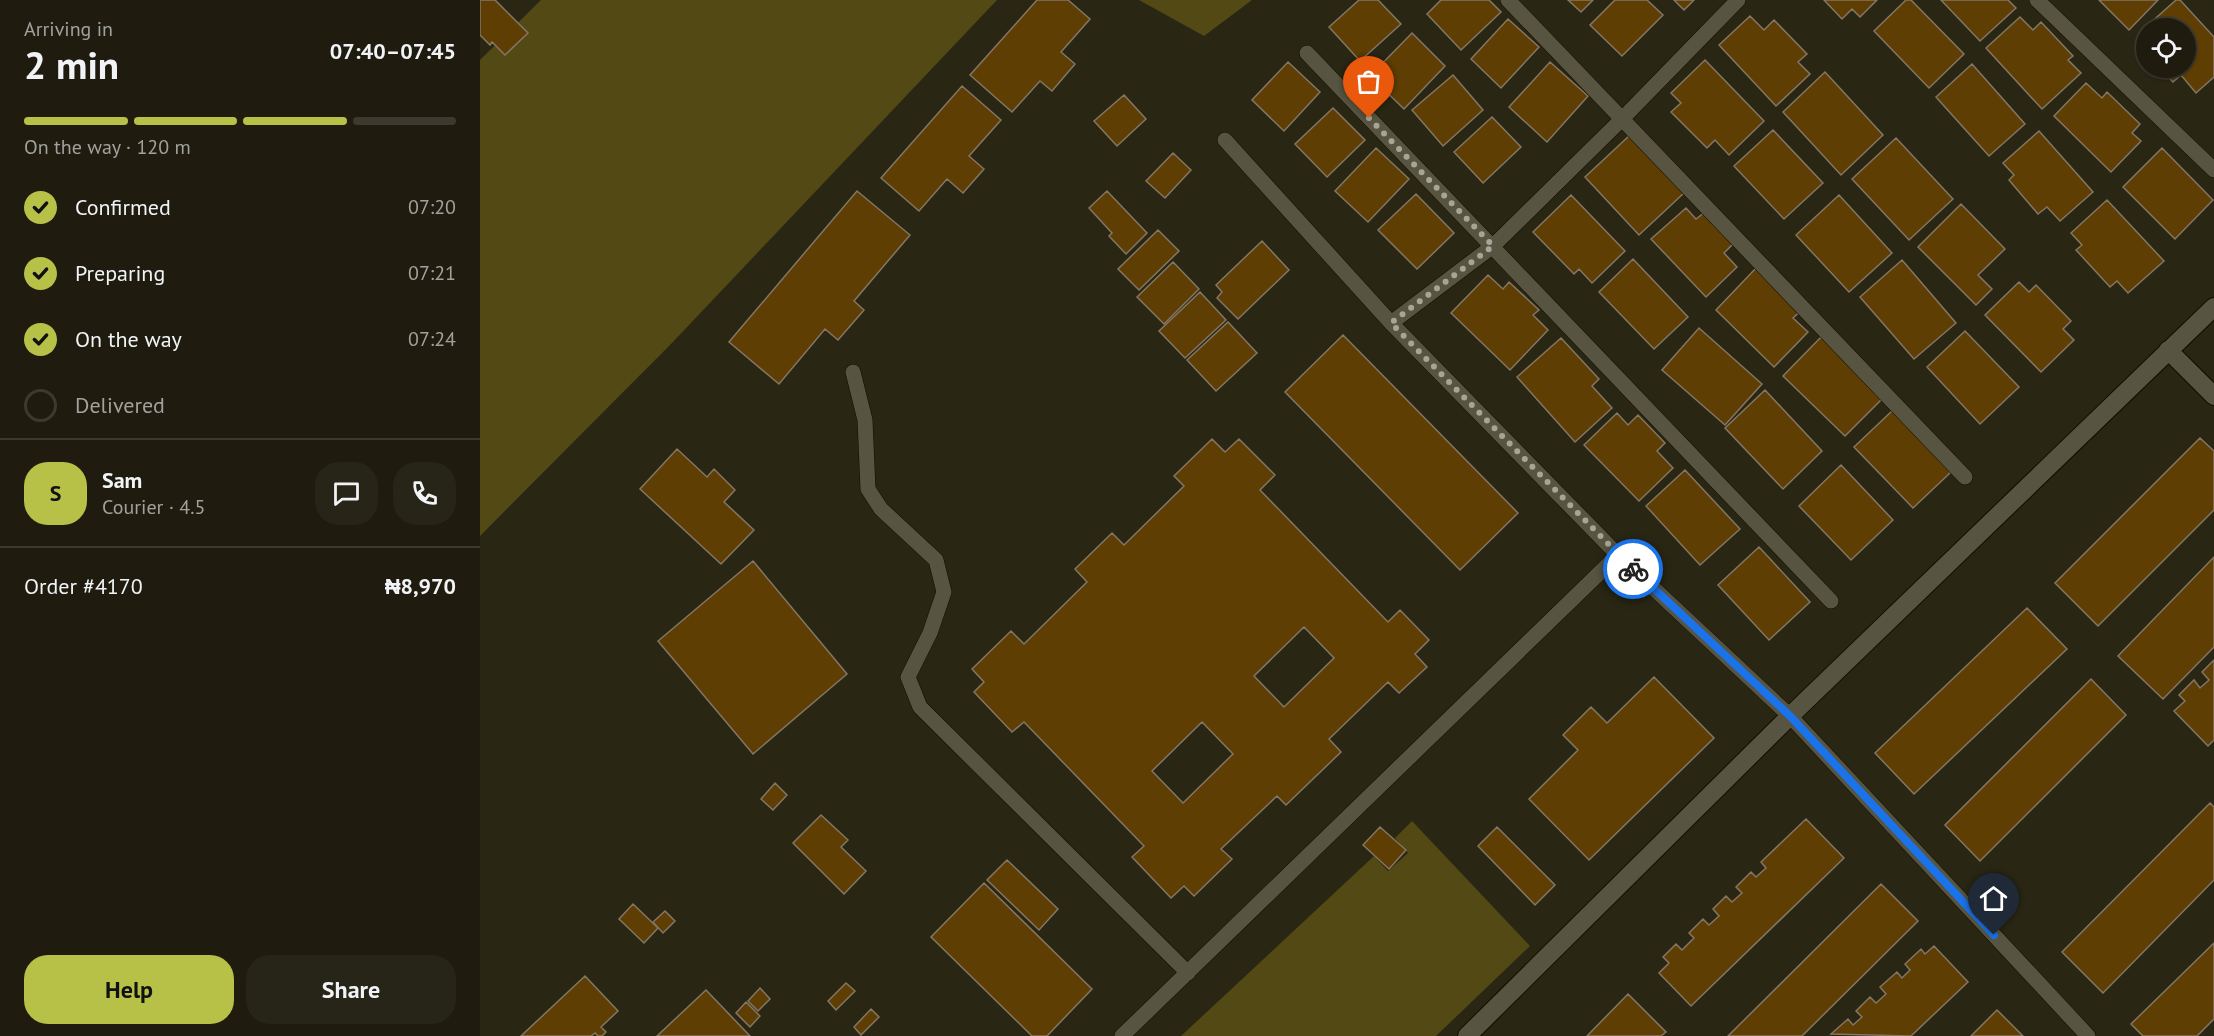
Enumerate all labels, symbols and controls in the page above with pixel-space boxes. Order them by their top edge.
text: Arriving in [24,16,113,42]
map controls [2136,18,2196,78]
button: locate [2136,18,2196,78]
text: 07:40–07:45 [330,37,456,65]
text: 2 min [24,39,119,90]
pin [1343,56,1394,118]
icon: bag [1352,65,1385,98]
text: On the way · 120 m [24,134,191,160]
icon: check [24,191,57,224]
text: Confirmed [75,193,171,221]
text: 07:20 [408,194,456,220]
icon: check [24,257,57,290]
text: Preparing [75,259,165,287]
text: 07:21 [408,260,456,286]
icon: check [24,323,57,356]
text: On the way [75,325,182,353]
text: 07:24 [408,326,456,352]
text: Delivered [75,391,165,419]
button: chat [315,462,378,525]
button: phone [393,462,456,525]
text: Sam [102,466,142,494]
text: S [50,479,61,507]
text: Courier · 4.5 [102,494,205,520]
courier [1603,539,1663,599]
icon: bike [1617,553,1650,586]
text: Order #4170 [24,572,143,600]
text: ₦8,970 [385,572,456,600]
pin [1968,873,2019,935]
icon: home [1977,882,2010,915]
button: Help [24,955,234,1024]
button: Share [246,955,456,1024]

